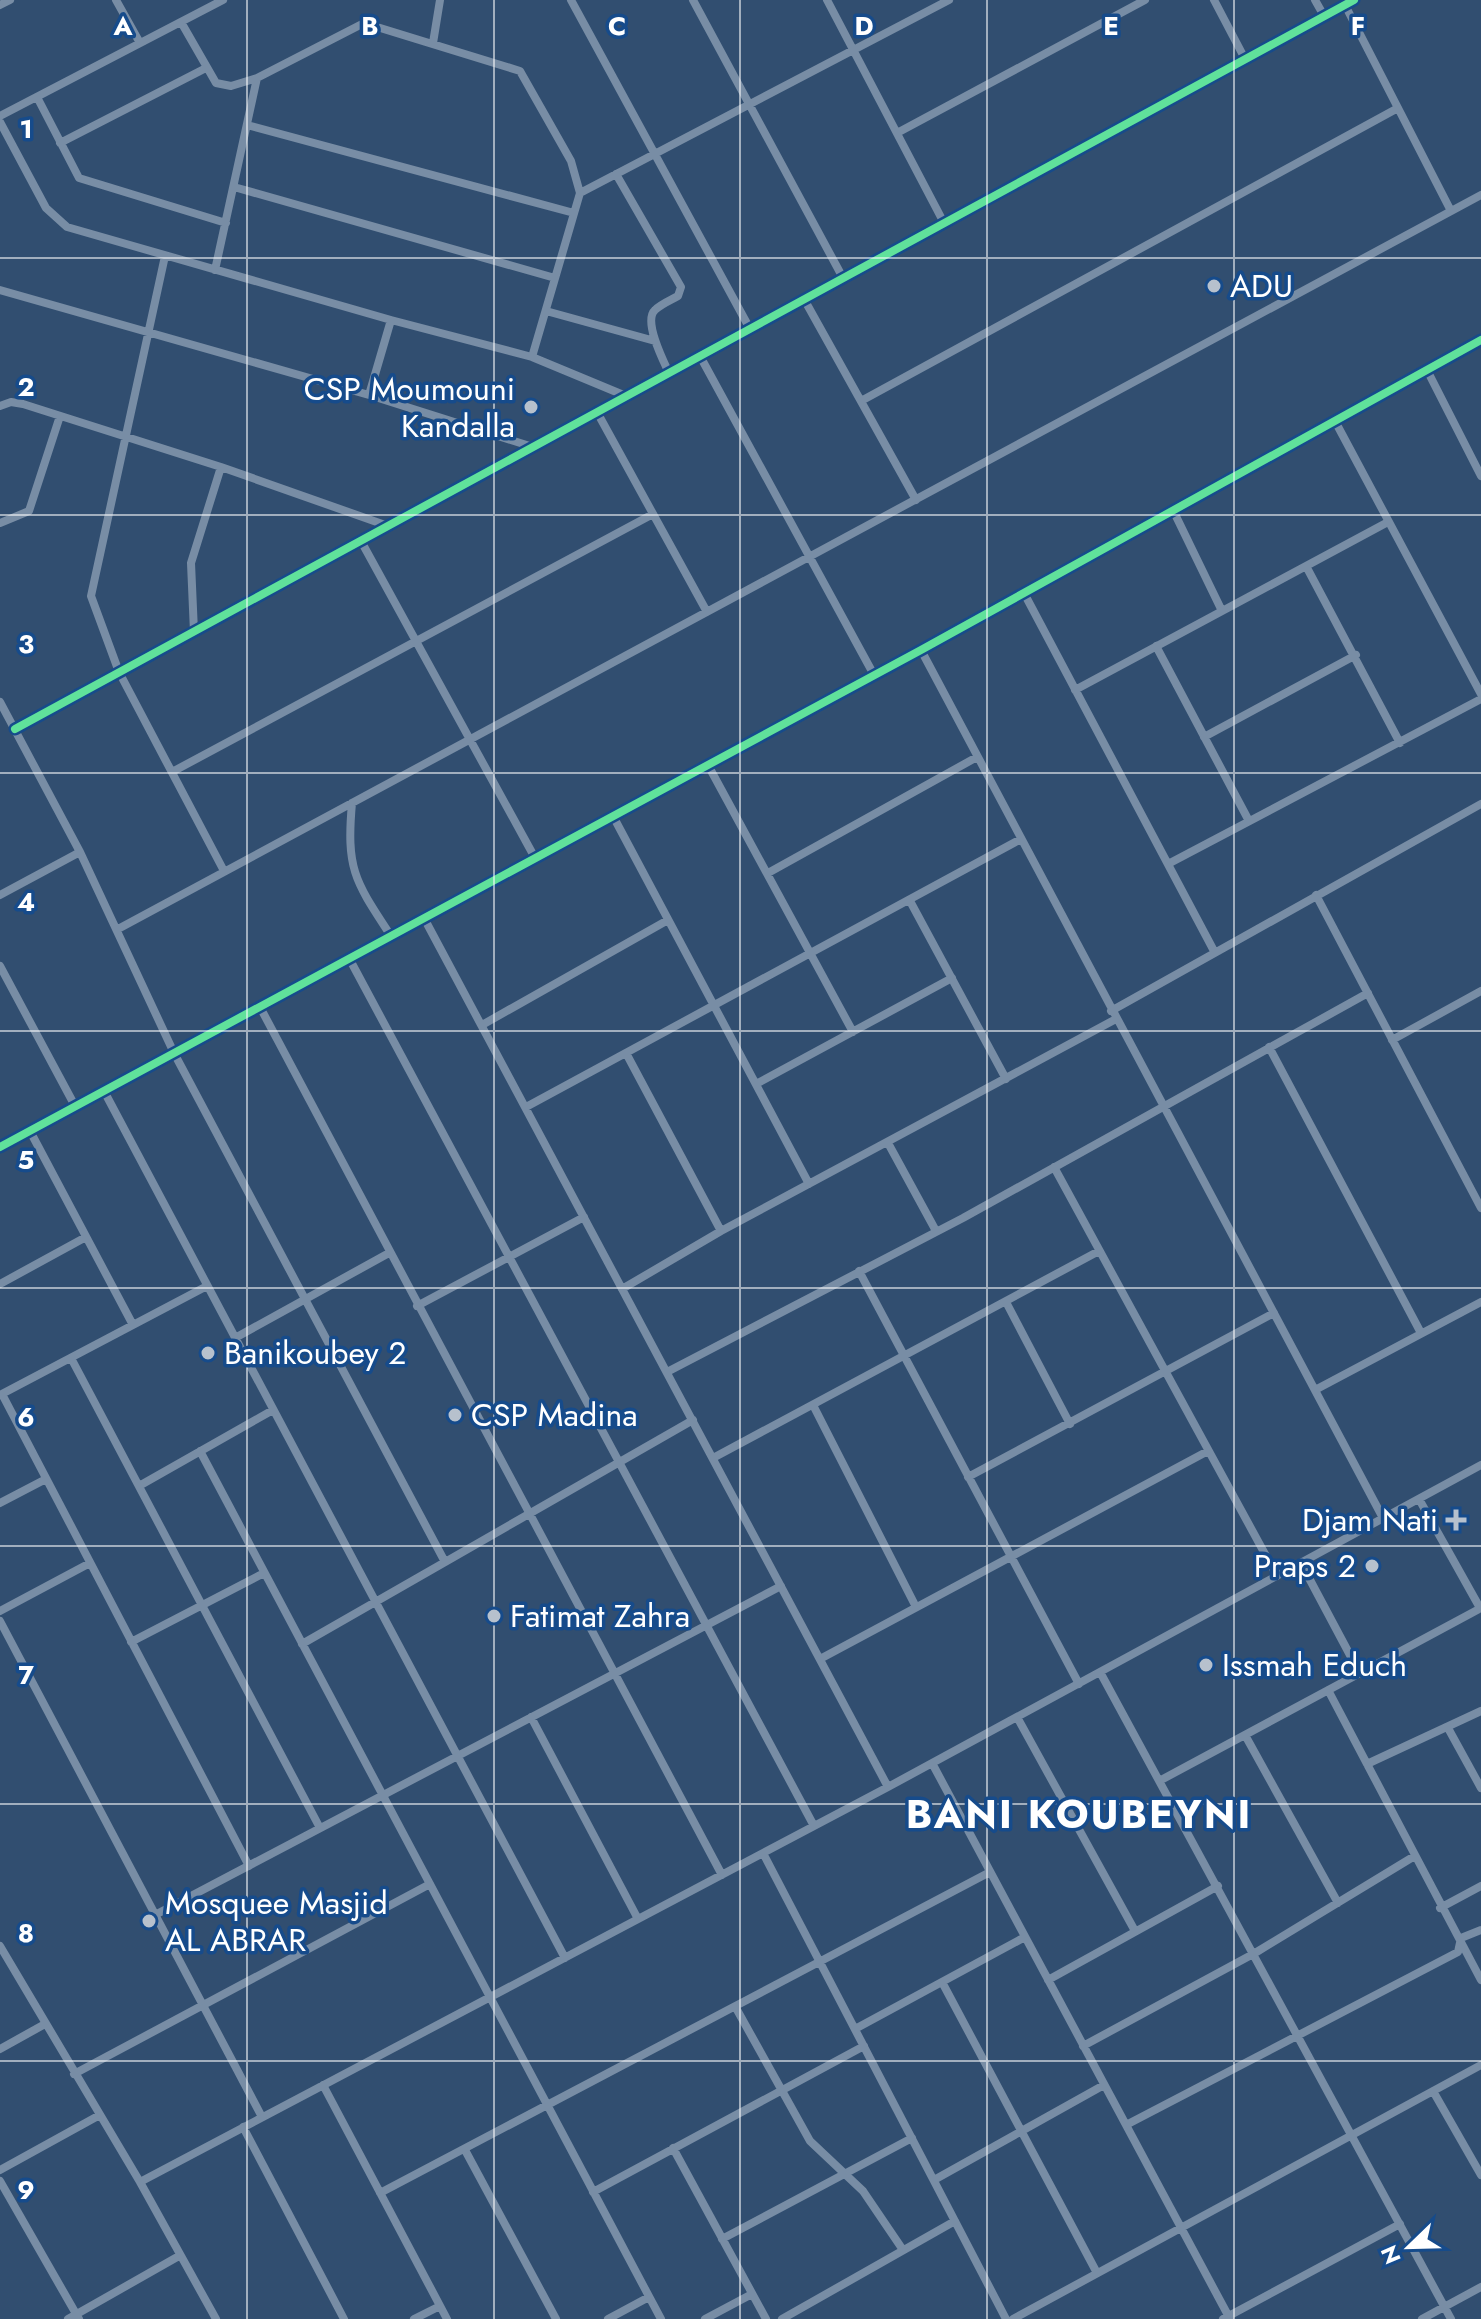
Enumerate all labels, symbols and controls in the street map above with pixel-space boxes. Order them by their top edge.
text: A [112,7,133,45]
text: B [361,7,379,45]
text: C [608,7,626,45]
text: D [854,7,874,45]
text: E [1103,7,1119,45]
text: F [1351,7,1365,45]
text: 1 [19,110,33,148]
place label: ADU [1230,263,1293,309]
marker: ADU [1205,277,1223,295]
place label: CSP Moumouni Kandalla [304,366,515,449]
text: 2 [17,368,35,406]
marker: CSP Moumouni Kandalla [522,398,540,416]
text: 3 [18,625,34,663]
text: 4 [17,883,35,921]
text: 5 [18,1141,34,1179]
place label: Banikoubey 2 [224,1330,406,1376]
marker: Banikoubey 2 [199,1344,217,1362]
place label: CSP Madina [471,1392,638,1438]
text: 6 [17,1398,35,1436]
marker: CSP Madina [446,1406,464,1424]
place label: Djam Nati [1302,1497,1438,1543]
marker: Djam Nati [1445,1509,1467,1531]
place label: Praps 2 [1254,1543,1356,1589]
marker: Praps 2 [1363,1557,1381,1575]
place label: Fatimat Zahra [510,1593,690,1639]
marker: Fatimat Zahra [485,1607,503,1625]
place label: Issmah Educh [1222,1642,1407,1688]
text: 7 [18,1656,34,1694]
marker: Issmah Educh [1197,1656,1215,1674]
district label: BANI KOUBEYNI [906,1785,1252,1843]
place label: Mosquee Masjid AL ABRAR [165,1880,388,1963]
marker: Mosquee Masjid AL ABRAR [140,1912,158,1930]
text: 8 [18,1914,34,1952]
text: 9 [17,2171,35,2209]
north arrow [1369,2207,1449,2287]
text: N [1372,2241,1409,2269]

